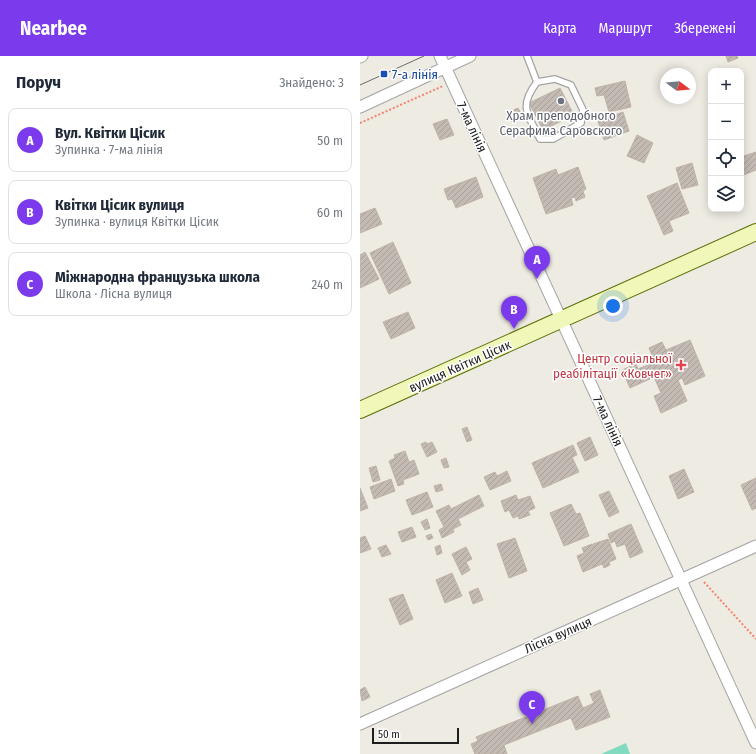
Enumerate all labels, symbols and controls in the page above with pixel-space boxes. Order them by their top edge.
text: Nearbee [20,17,87,40]
text: Карта [543,20,577,37]
text: Маршрут [599,20,652,37]
text: Збережені [674,20,736,37]
place label: 7-а лінія [392,67,438,82]
north arrow [660,68,696,104]
map controls [708,68,744,212]
button: + [708,68,744,104]
marker: 7-а лінія [379,69,389,79]
text: Поруч [16,72,61,93]
text: Знайдено: 3 [279,75,344,90]
marker: Храм преподобного Серафима Саровского [556,96,566,106]
street label: 7-ма лінія [454,99,490,155]
button: − [708,104,744,140]
place label: Храм преподобного Серафима Саровского [500,108,623,138]
text: Вул. Квітки Цісик [55,124,165,142]
text: A [26,133,34,148]
text: 50 m [317,133,343,148]
button: locate [708,140,744,176]
text: Зупинка · 7-ма лінія [55,142,163,157]
button: layers [708,176,744,212]
text: Квітки Цісик вулиця [55,196,184,214]
text: B [26,205,34,220]
text: 60 m [317,205,343,220]
text: Зупинка · вулиця Квітки Цісик [55,214,219,229]
pin: A [524,246,550,279]
text: Міжнародна французька школа [55,268,260,286]
text: C [27,277,33,292]
text: 240 m [311,277,343,292]
text: Школа · Лісна вулиця [55,286,172,301]
pin: B [501,296,527,329]
your location [603,296,623,316]
street label: вулиця Квітки Цісик [407,337,513,395]
place label: Центр соціальної реабілітації «Ковчег» [553,351,673,381]
marker: Центр соціальної реабілітації «Ковчег» [675,359,687,371]
street label: 7-ма лінія [590,393,626,449]
street label: Лісна вулиця [522,614,594,656]
pin: C [519,691,545,724]
scale bar [372,726,459,745]
text: 50 m [378,728,400,741]

